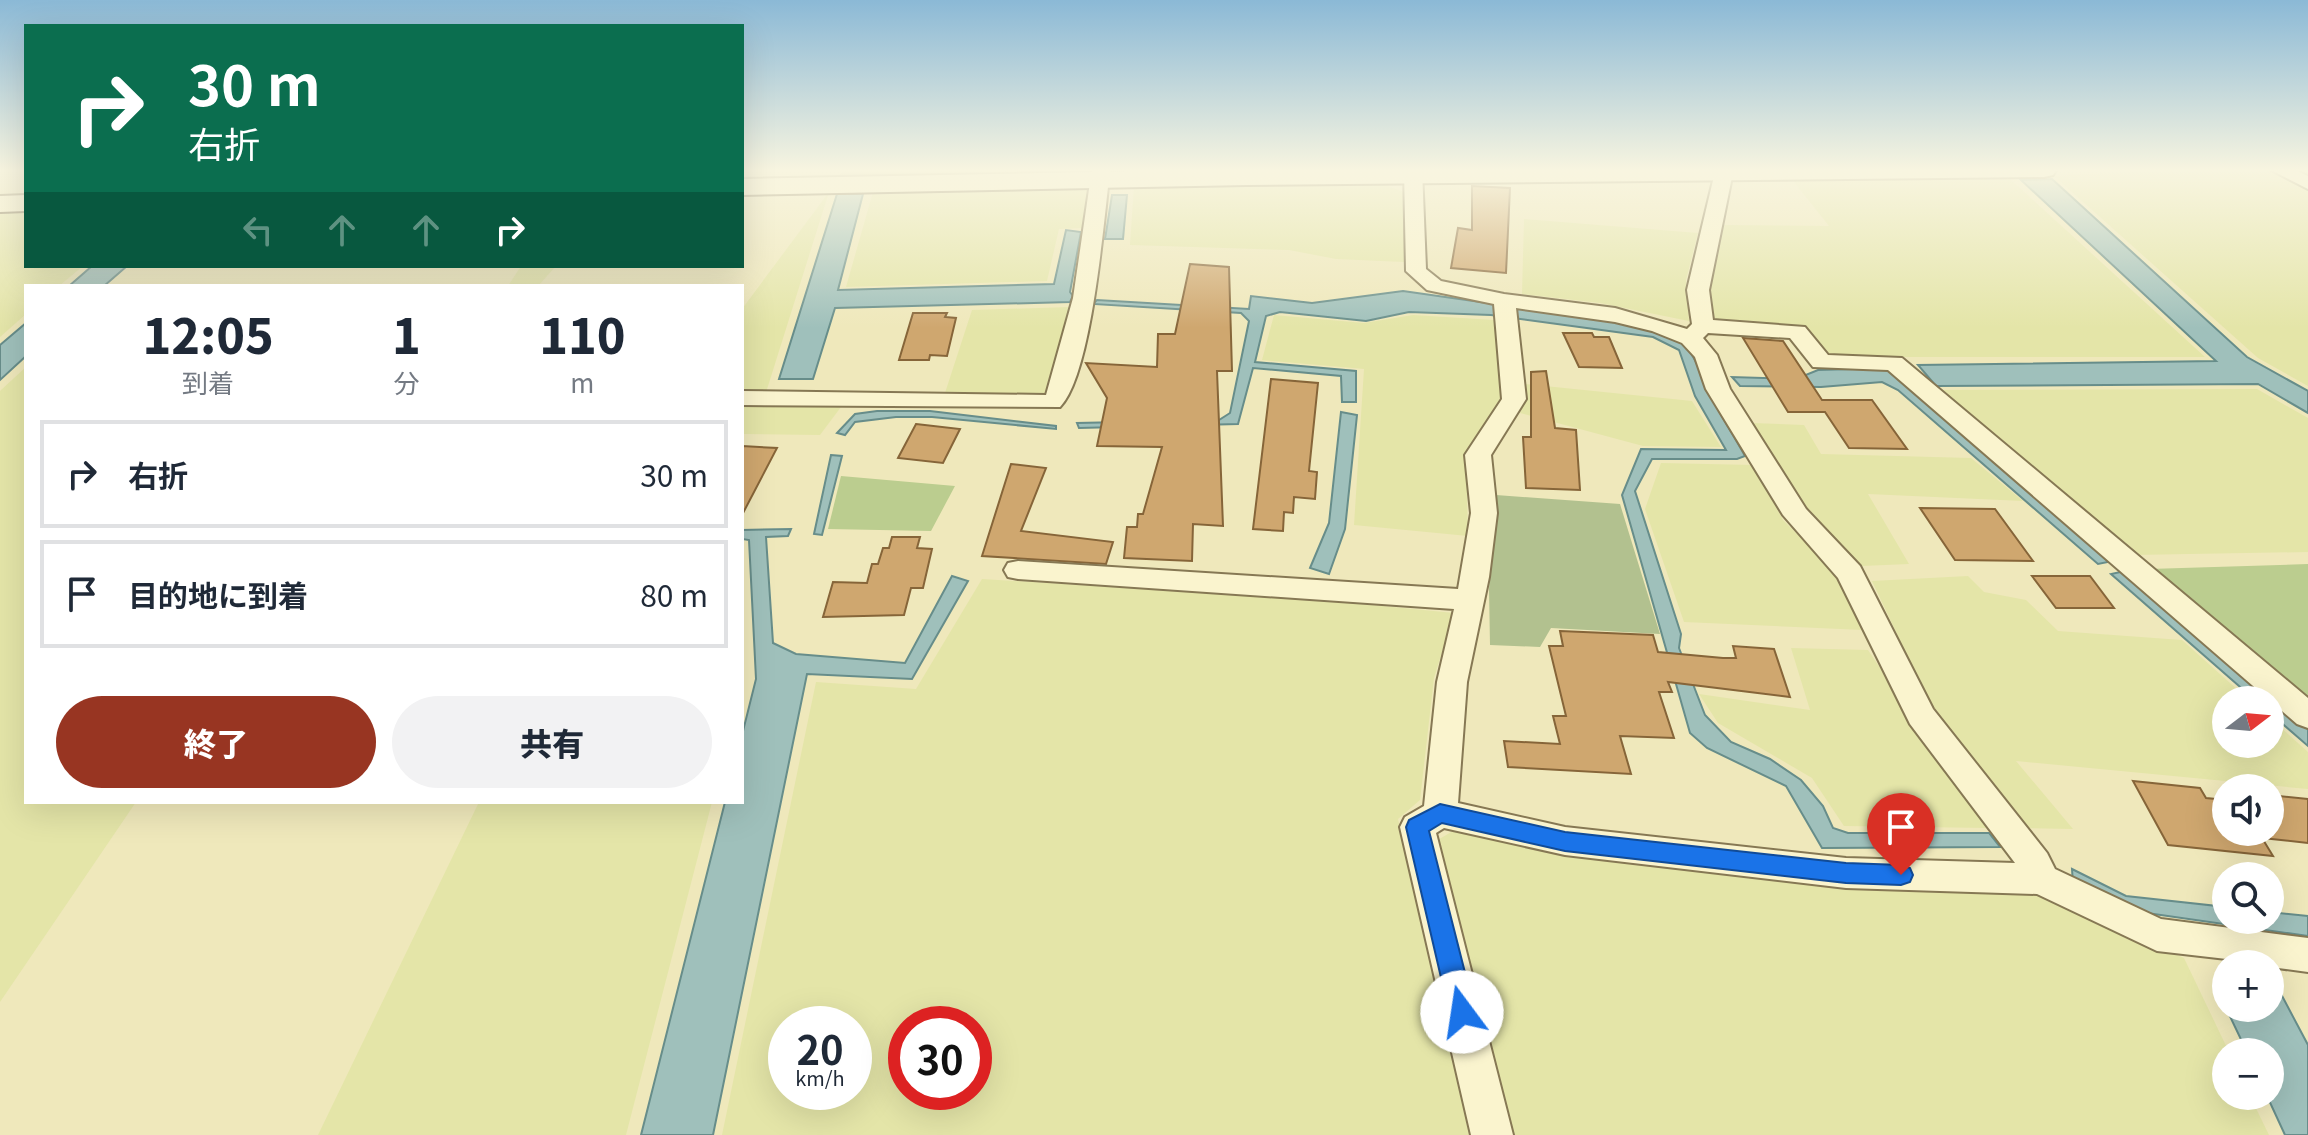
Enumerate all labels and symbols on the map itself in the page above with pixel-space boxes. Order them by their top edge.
north arrow [2212,686,2284,758]
pin [1867,793,1935,875]
position arrow [1420,970,1504,1054]
speed limit sign: 30 [888,1006,992,1110]

